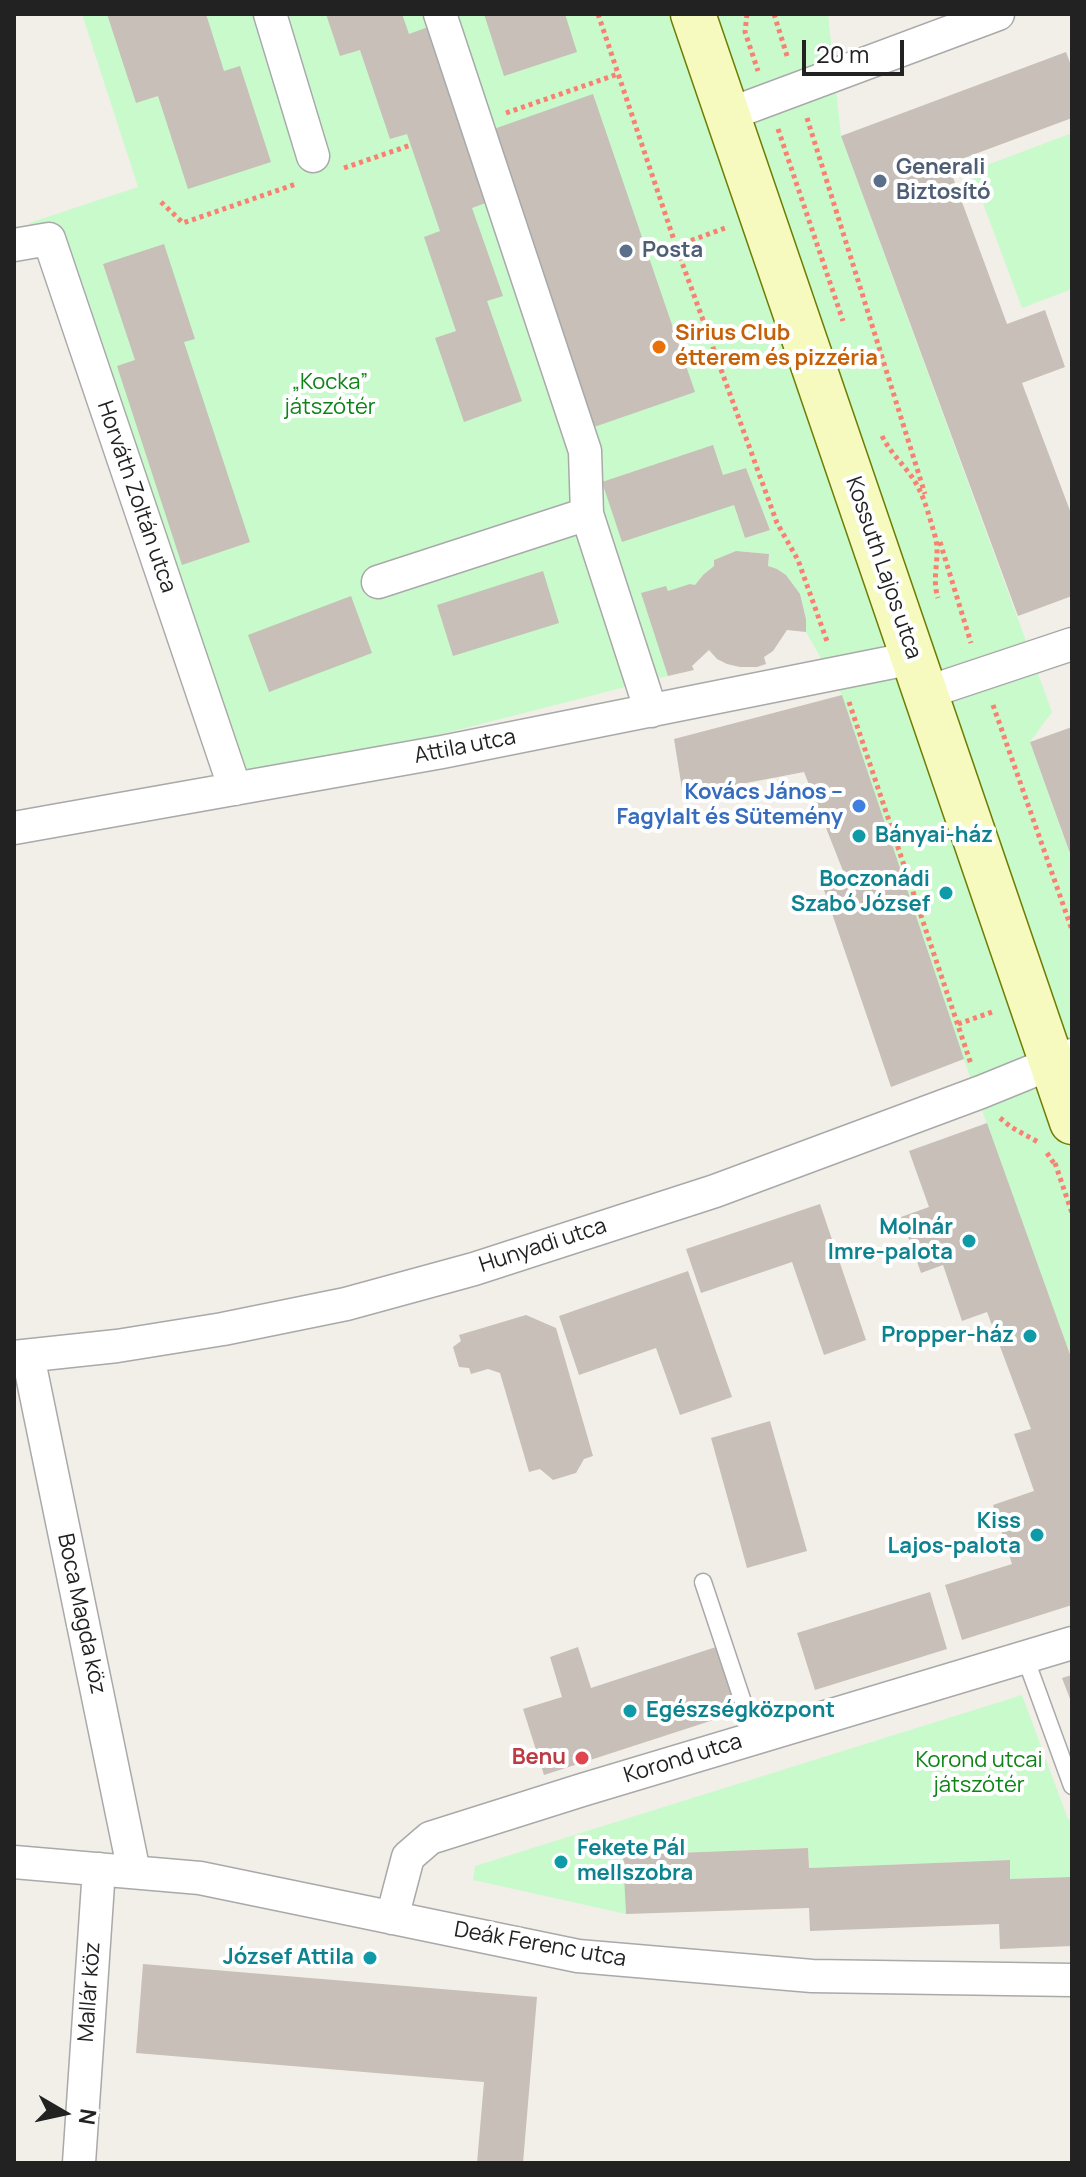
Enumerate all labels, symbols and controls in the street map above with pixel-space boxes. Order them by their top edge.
scale bar [806,24,908,74]
text: 20 m [816,37,869,70]
place label: Generali Biztosító [896,155,991,206]
marker: Generali Biztosító [871,172,889,190]
place label: Posta [642,238,703,264]
marker: Posta [617,242,635,260]
place label: Sirius Club étterem és pizzéria [675,321,878,372]
marker: Sirius Club étterem és pizzéria [650,338,668,356]
park label: „Kocka” játszótér [284,370,376,422]
street label: Horváth Zoltán utca [91,398,181,596]
street label: Kossuth Lajos utca [839,473,927,663]
street label: Attila utca [412,724,518,770]
place label: Kovács János – Fagylalt és Sütemény [617,780,843,832]
marker: Kovács János – Fagylalt és Sütemény [850,797,868,815]
place label: Bányai-ház [875,823,993,849]
marker: Bányai-ház [850,827,868,845]
place label: Boczonádi Szabó József [791,867,930,918]
marker: Boczonádi Szabó József [937,884,955,902]
street label: Hunyadi utca [476,1213,610,1279]
place label: Molnár Imre-palota [828,1215,953,1266]
marker: Molnár Imre-palota [960,1232,978,1250]
place label: Propper-ház [881,1323,1014,1349]
marker: Propper-ház [1021,1327,1039,1345]
place label: Kiss Lajos-palota [888,1509,1021,1560]
marker: Kiss Lajos-palota [1028,1526,1046,1544]
street label: Boca Magda köz [51,1531,111,1697]
place label: Egészségközpont [646,1698,835,1724]
marker: Egészségközpont [621,1702,639,1720]
street label: Korond utca [621,1729,745,1789]
place label: Benu [512,1745,566,1771]
park label: Korond utcai játszótér [915,1748,1043,1800]
marker: Benu [573,1749,591,1767]
place label: Fekete Pál mellszobra [577,1836,693,1888]
marker: Fekete Pál mellszobra [552,1853,570,1871]
street label: Deák Ferenc utca [452,1917,628,1973]
street label: Mallár köz [73,1941,107,2043]
place label: József Attila [223,1945,354,1971]
marker: József Attila [361,1949,379,1967]
north arrow [24,2073,104,2153]
text: N [72,2107,104,2127]

